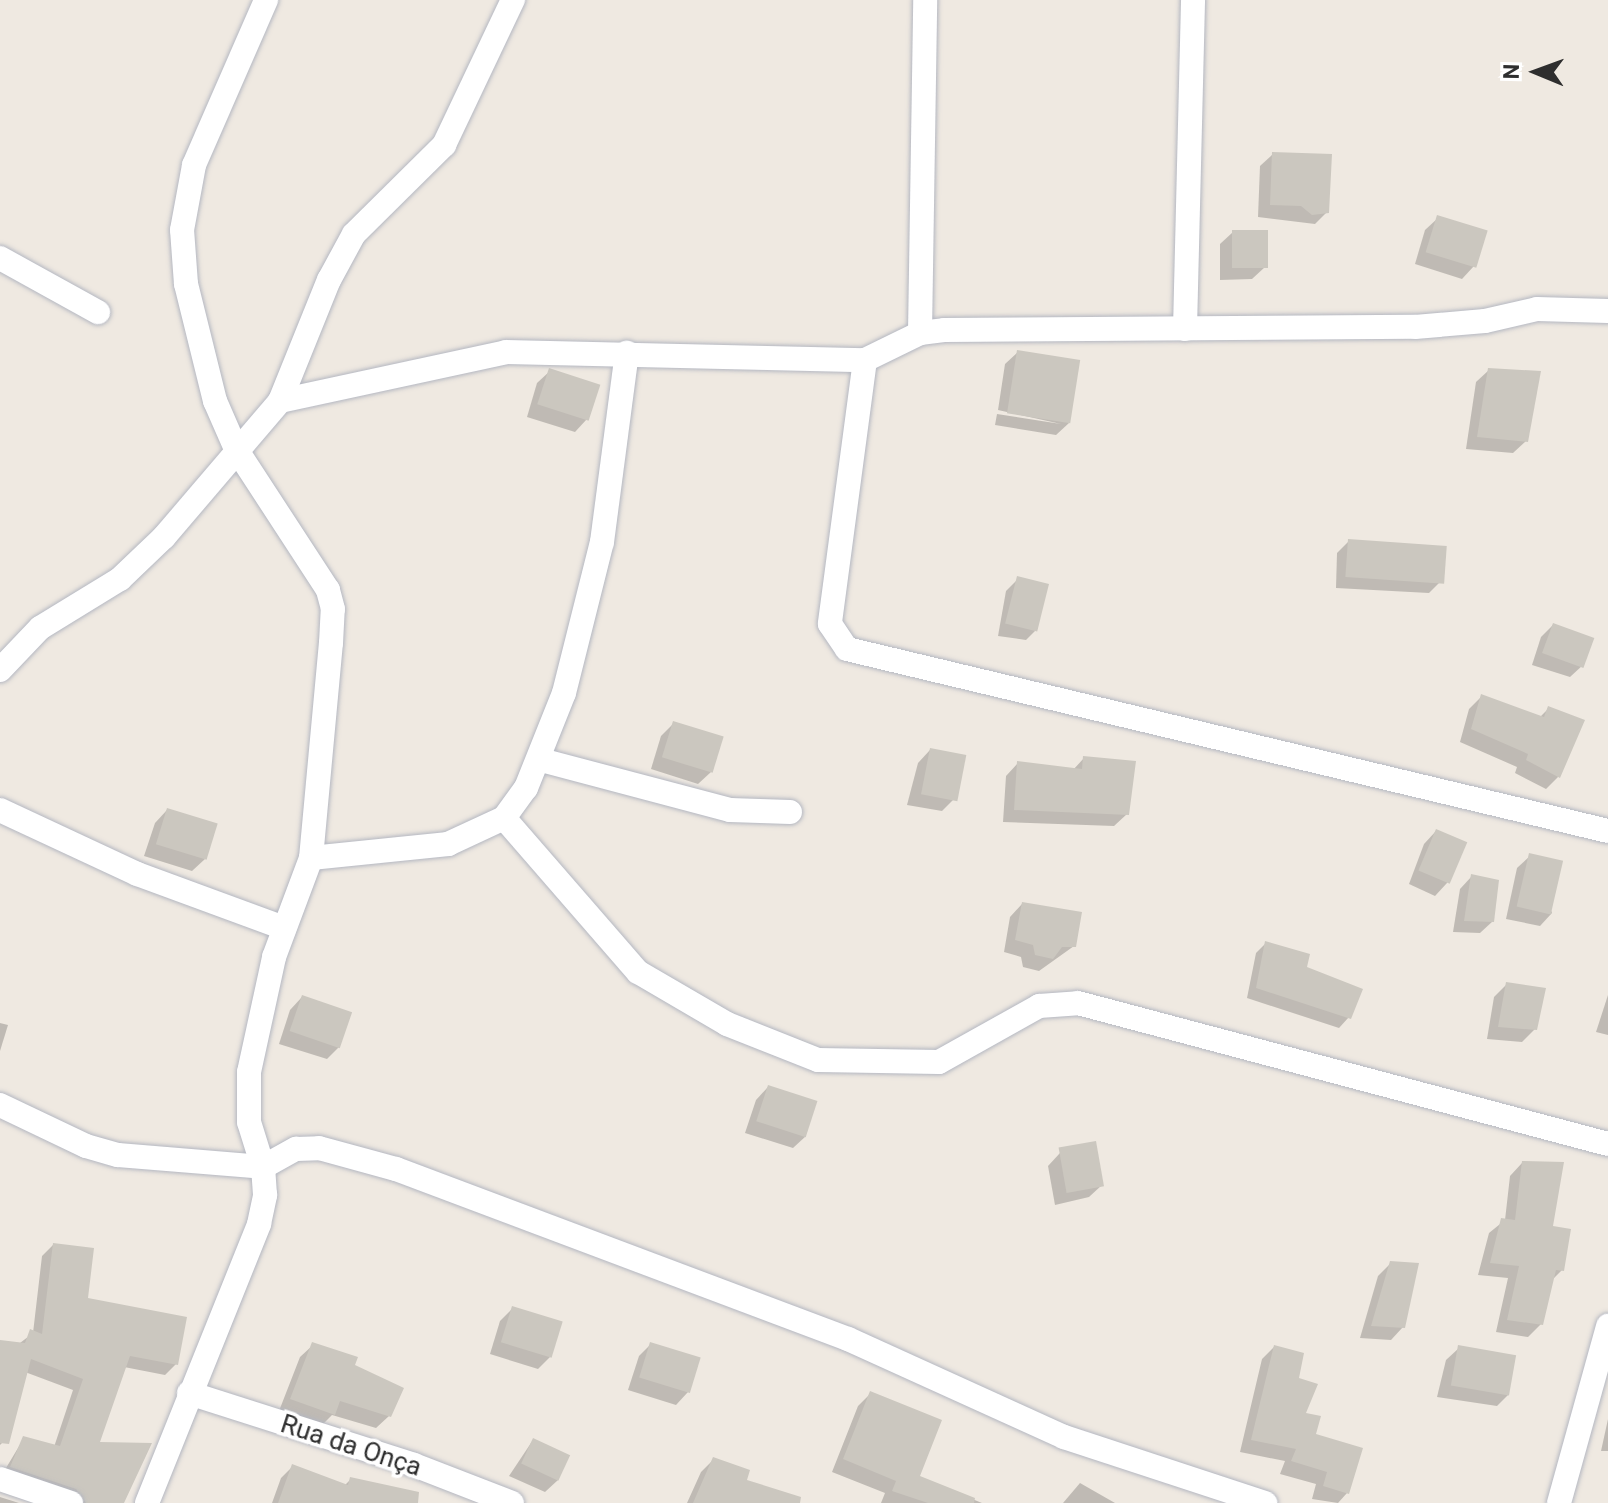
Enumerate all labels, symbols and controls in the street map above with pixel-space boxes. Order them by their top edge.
north arrow [1496,32,1576,112]
text: N [1499,64,1524,80]
street label: Rua da Onça [277,1409,425,1483]

